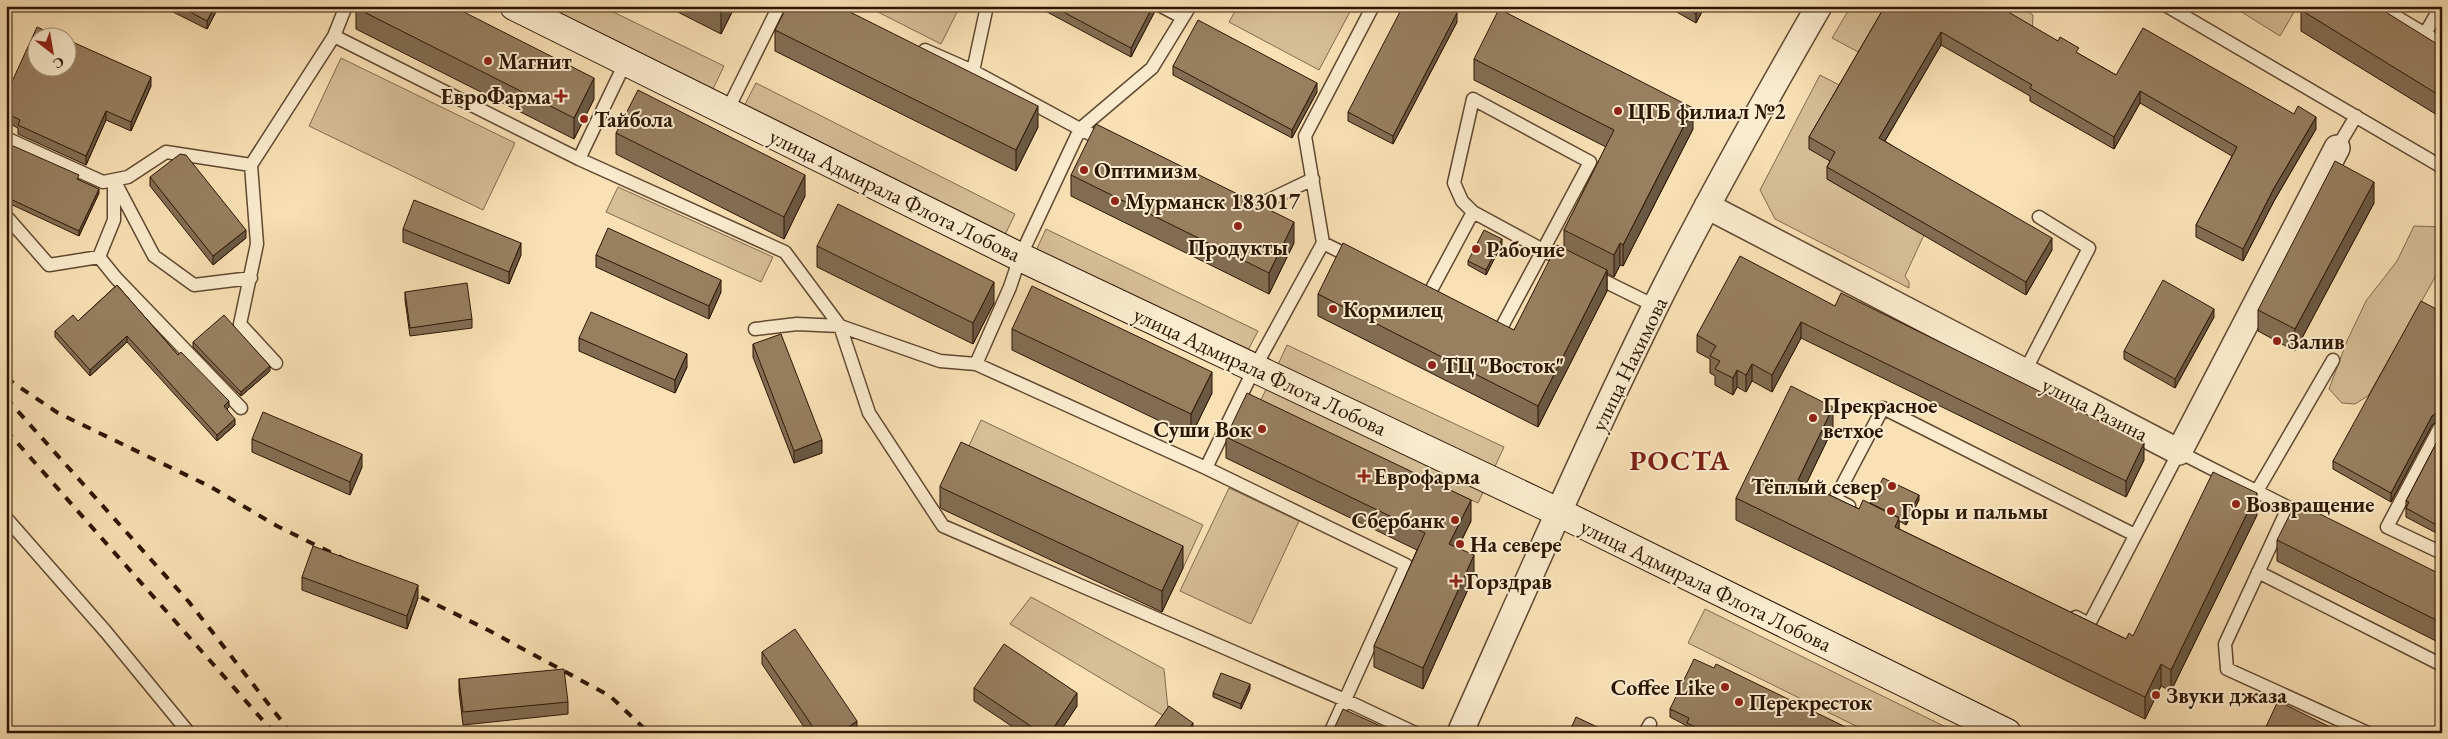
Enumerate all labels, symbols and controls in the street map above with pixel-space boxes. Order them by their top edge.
north arrow [28,28,78,78]
place label: Магнит [498,47,572,76]
text: С [50,53,68,73]
marker: Магнит [482,55,494,67]
place label: ЕвроФарма [441,82,551,111]
marker: ЕвроФарма [555,90,567,102]
place label: ЦГБ филиал №2 [1628,97,1786,126]
place label: Тайбола [594,105,673,134]
marker: ЦГБ филиал №2 [1612,105,1624,117]
marker: Тайбола [578,113,590,125]
street label: улица Адмирала Флота Лобова [764,121,1026,269]
place label: Оптимизм [1094,156,1198,185]
marker: Оптимизм [1078,164,1090,176]
place label: Мурманск 183017 [1125,187,1301,216]
marker: Мурманск 183017 [1109,195,1121,207]
marker: Продукты [1232,220,1244,232]
place label: Продукты [1188,233,1288,262]
place label: Рабочие [1486,235,1565,264]
marker: Рабочие [1470,243,1482,255]
street label: улица Нахимова [1584,292,1674,436]
place label: Кормилец [1343,295,1443,324]
street label: улица Адмирала Флота Лобова [1129,299,1392,443]
marker: Кормилец [1327,303,1339,315]
place label: Залив [2287,327,2345,356]
marker: Залив [2271,335,2283,347]
place label: ТЦ "Восток" [1442,351,1564,380]
marker: ТЦ "Восток" [1426,359,1438,371]
street label: улица Разина [2037,370,2153,448]
place label: Прекрасное ветхое [1823,391,1937,445]
marker: Прекрасное ветхое [1807,412,1819,424]
place label: Суши Вок [1153,415,1253,444]
marker: Суши Вок [1256,423,1268,435]
district label: РОСТА [1630,442,1730,478]
place label: Еврофарма [1374,462,1480,491]
marker: Еврофарма [1358,470,1370,482]
place label: Тёплый север [1751,472,1882,501]
marker: Тёплый север [1886,480,1898,492]
place label: Возвращение [2246,490,2374,519]
place label: Горы и пальмы [1901,497,2048,526]
marker: Возвращение [2230,498,2242,510]
marker: Горы и пальмы [1885,505,1897,517]
place label: Сбербанк [1352,506,1446,535]
street label: улица Адмирала Флота Лобова [1575,511,1837,659]
marker: Сбербанк [1449,514,1461,526]
place label: На севере [1470,530,1562,559]
marker: На севере [1454,538,1466,550]
place label: Горздрав [1466,567,1552,596]
marker: Горздрав [1450,575,1462,587]
place label: Coffee Like [1611,673,1715,702]
marker: Coffee Like [1719,681,1731,693]
place label: Звуки джаза [2166,681,2287,710]
place label: Перекресток [1749,688,1873,717]
marker: Звуки джаза [2150,689,2162,701]
marker: Перекресток [1733,696,1745,708]

